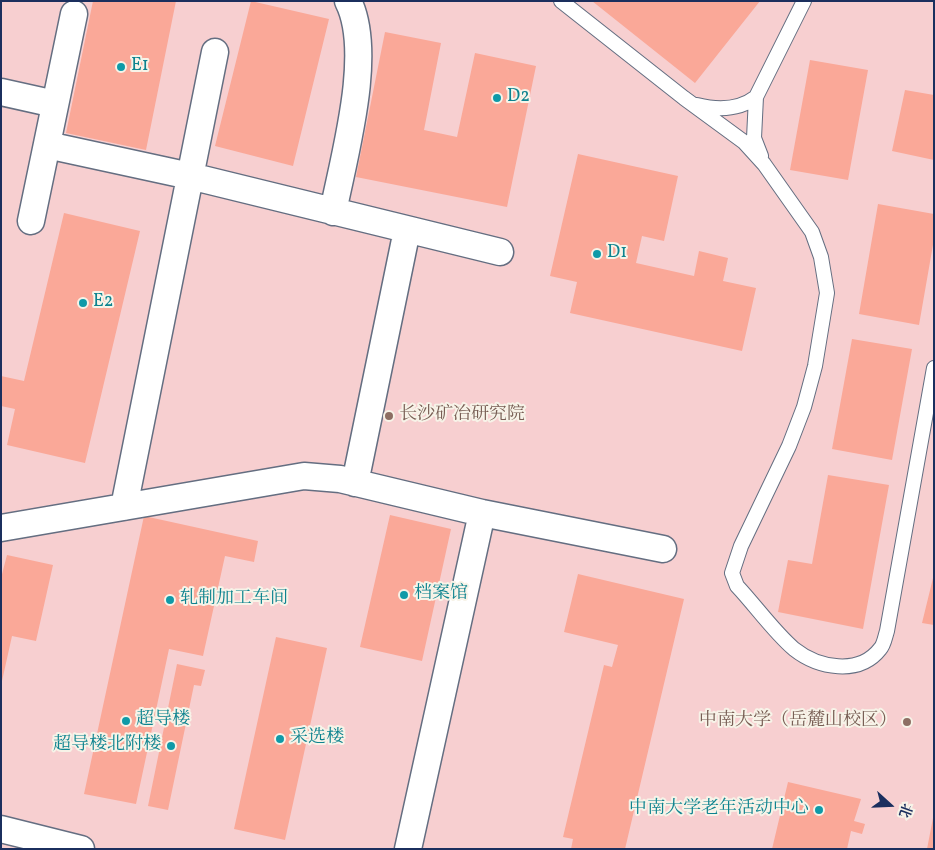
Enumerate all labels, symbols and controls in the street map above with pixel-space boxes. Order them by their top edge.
place label: E1 [131,56,149,78]
marker: E1 [115,61,127,73]
place label: D2 [507,87,530,109]
marker: D2 [491,92,503,104]
place label: D1 [607,243,627,265]
marker: D1 [591,248,603,260]
place label: E2 [93,292,113,314]
marker: E2 [77,297,89,309]
place label: 长沙矿冶研究院 [399,405,525,427]
marker: 长沙矿冶研究院 [383,410,395,422]
place label: 档案馆 [414,584,468,606]
place label: 轧制加工车间 [180,589,288,611]
marker: 档案馆 [398,589,410,601]
marker: 轧制加工车间 [164,594,176,606]
place label: 超导楼 [136,710,190,732]
place label: 中南大学（岳麓山校区） [699,711,897,733]
marker: 超导楼 [120,715,132,727]
marker: 中南大学（岳麓山校区） [901,716,913,728]
place label: 采选楼 [290,728,344,750]
marker: 采选楼 [274,733,286,745]
place label: 超导楼北附楼 [53,735,161,757]
marker: 超导楼北附楼 [165,740,177,752]
north arrow [865,780,915,830]
place label: 中南大学老年活动中心 [629,799,809,821]
text: 北 [893,800,916,820]
marker: 中南大学老年活动中心 [813,804,825,816]

